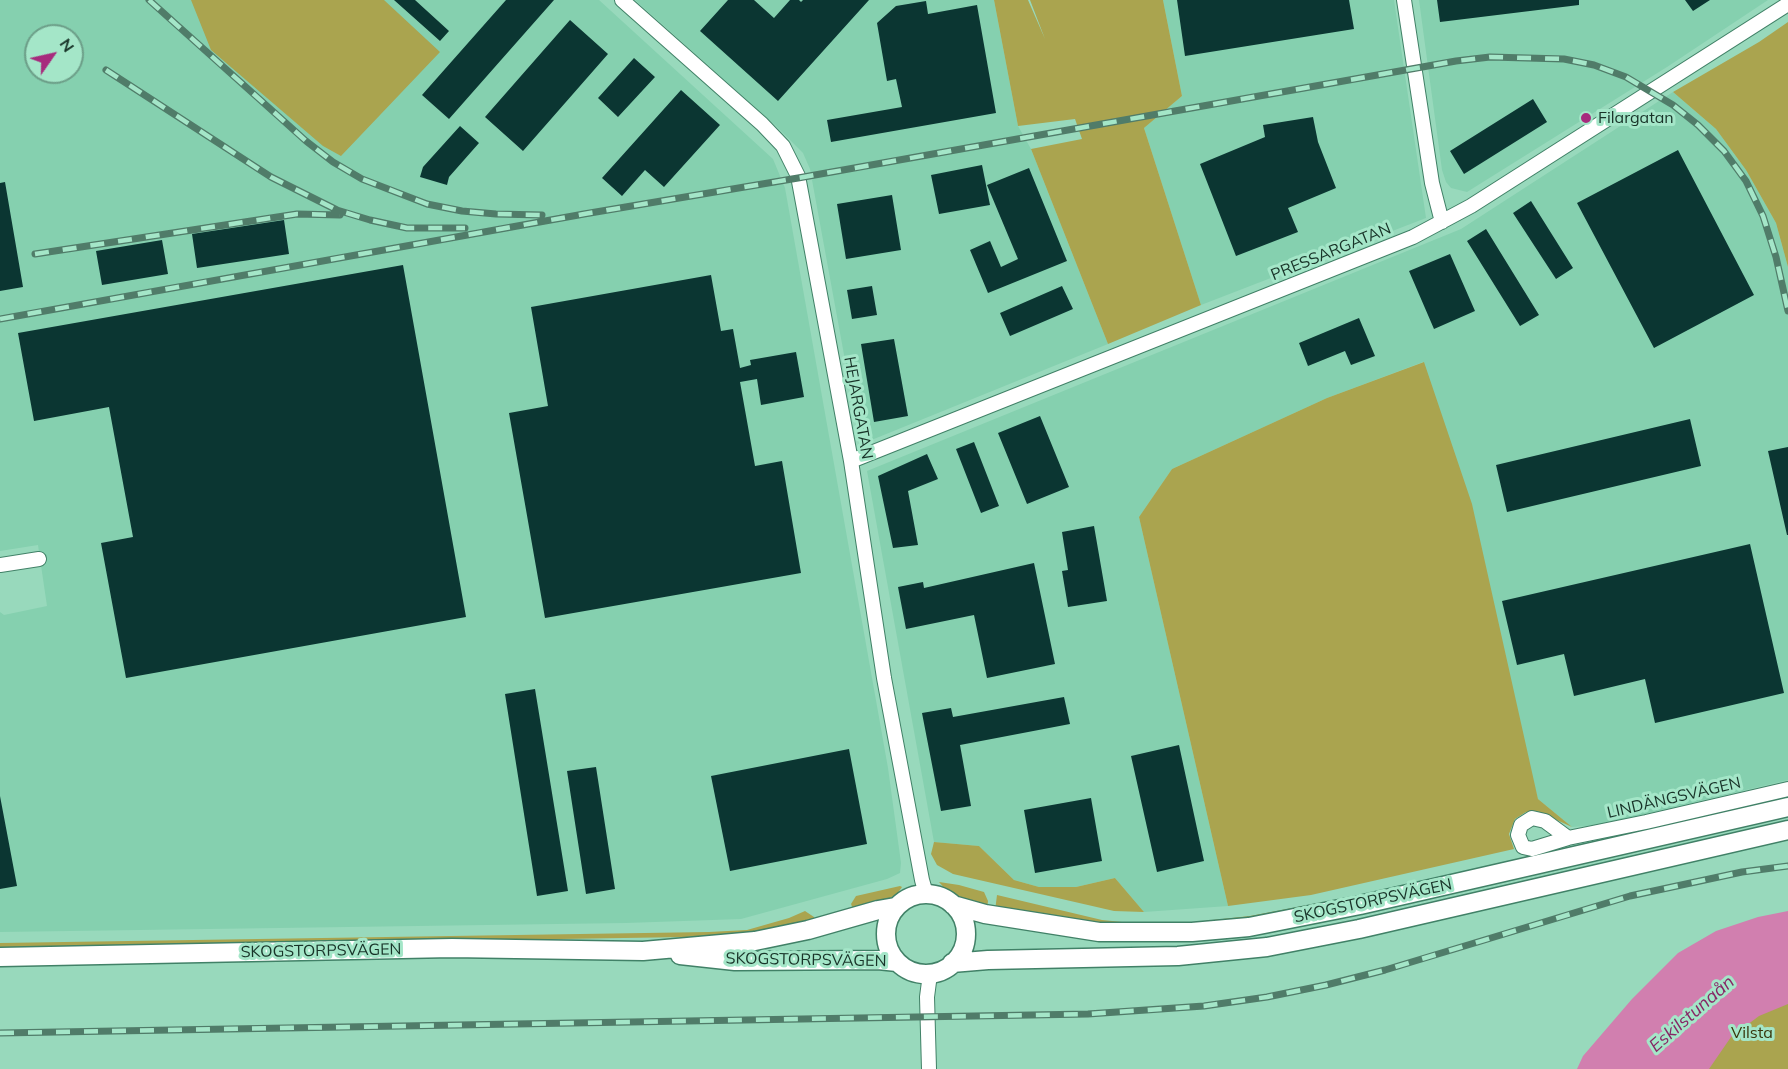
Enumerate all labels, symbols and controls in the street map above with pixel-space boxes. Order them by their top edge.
north arrow [24,24,84,84]
text: N [56,34,79,56]
place label: Filargatan [1598,108,1674,128]
marker: Filargatan [1579,111,1593,125]
street label: PRESSARGATAN [1268,219,1394,285]
street label: HEJARGATAN [840,355,876,461]
street label: LINDÄNGSVÄGEN [1605,773,1743,823]
street label: SKOGSTORPSVÄGEN [1292,875,1454,927]
street label: SKOGSTORPSVÄGEN [240,940,402,962]
street label: SKOGSTORPSVÄGEN [725,949,887,971]
water label: Eskilstunaån [1645,971,1739,1057]
park label: Vilsta [1731,1023,1773,1043]

